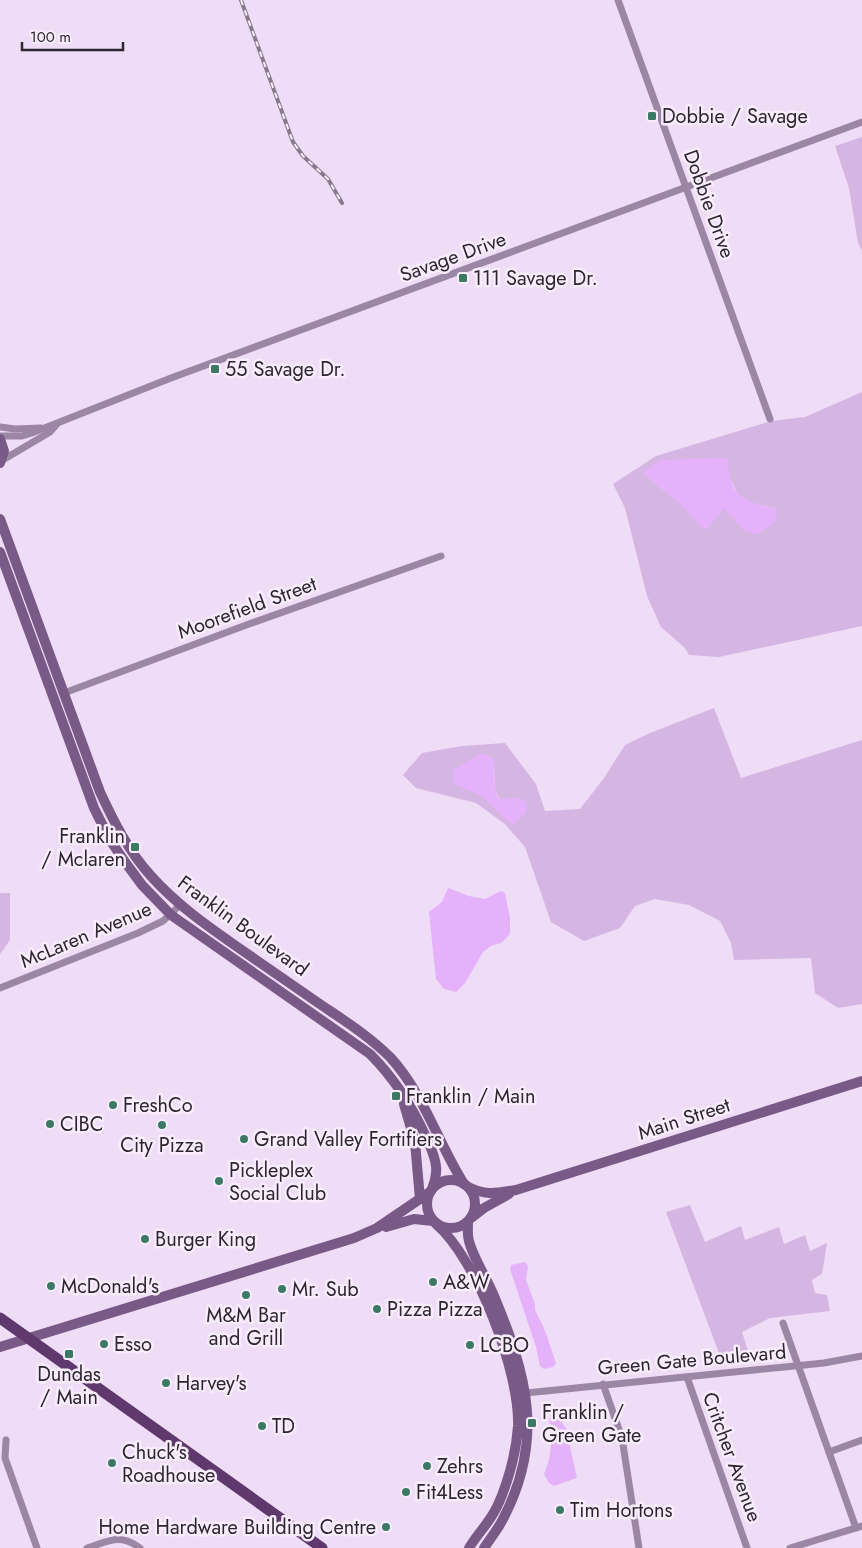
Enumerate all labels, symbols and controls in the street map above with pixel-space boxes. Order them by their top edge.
scale bar [22,20,124,52]
text: 100 m [30,26,71,48]
place label: Dobbie / Savage [662,102,808,131]
marker: Dobbie / Savage [646,110,658,122]
street label: Dobbie Drive [676,146,742,262]
street label: Savage Drive [396,224,510,290]
place label: 111 Savage Dr. [473,264,598,293]
marker: 111 Savage Dr. [457,272,469,284]
place label: 55 Savage Dr. [225,355,345,384]
marker: 55 Savage Dr. [209,363,221,375]
street label: Moorefield Street [174,569,321,647]
place label: Franklin / Mclaren [41,822,125,874]
marker: Franklin / Mclaren [129,841,141,853]
street label: Franklin Boulevard [172,869,314,983]
street label: McLaren Avenue [16,894,156,976]
place label: Franklin / Main [406,1082,536,1111]
marker: Franklin / Main [390,1090,402,1102]
street label: Main Street [634,1090,734,1148]
place label: FreshCo [123,1091,193,1120]
marker: FreshCo [107,1099,119,1111]
place label: CIBC [60,1110,103,1139]
marker: CIBC [44,1118,56,1130]
marker: City Pizza [156,1119,168,1131]
place label: Grand Valley Fortifiers [254,1125,442,1154]
place label: City Pizza [120,1131,204,1160]
marker: Grand Valley Fortifiers [238,1133,250,1145]
place label: Pickleplex Social Club [229,1156,326,1208]
marker: Pickleplex Social Club [213,1175,225,1187]
place label: Burger King [155,1225,256,1254]
marker: Burger King [139,1233,151,1245]
place label: A&W [443,1268,490,1297]
place label: McDonald's [61,1272,159,1301]
place label: Mr. Sub [292,1275,359,1304]
marker: A&W [427,1276,439,1288]
marker: McDonald's [45,1280,57,1292]
marker: Mr. Sub [276,1283,288,1295]
marker: M&M Bar and Grill [240,1289,252,1301]
place label: Pizza Pizza [387,1295,483,1324]
place label: M&M Bar and Grill [206,1301,286,1353]
marker: Pizza Pizza [371,1303,383,1315]
place label: Esso [114,1330,152,1359]
place label: LCBO [480,1331,529,1360]
street label: Green Gate Boulevard [596,1337,788,1383]
marker: Esso [98,1338,110,1350]
marker: LCBO [464,1339,476,1351]
marker: Dundas / Main [63,1348,75,1360]
place label: Dundas / Main [37,1360,101,1412]
place label: Harvey's [176,1369,246,1398]
marker: Harvey's [160,1377,172,1389]
street label: Critcher Avenue [695,1388,769,1526]
place label: Franklin / Green Gate [542,1398,641,1450]
place label: TD [272,1412,295,1441]
marker: Franklin / Green Gate [526,1417,538,1429]
marker: TD [256,1420,268,1432]
place label: Chuck's Roadhouse [122,1438,215,1490]
place label: Zehrs [437,1452,483,1481]
marker: Chuck's Roadhouse [106,1457,118,1469]
marker: Zehrs [421,1460,433,1472]
place label: Fit4Less [416,1478,483,1507]
marker: Fit4Less [400,1486,412,1498]
place label: Tim Hortons [570,1496,672,1525]
marker: Tim Hortons [554,1504,566,1516]
place label: Home Hardware Building Centre [99,1513,376,1542]
marker: Home Hardware Building Centre [380,1521,392,1533]

